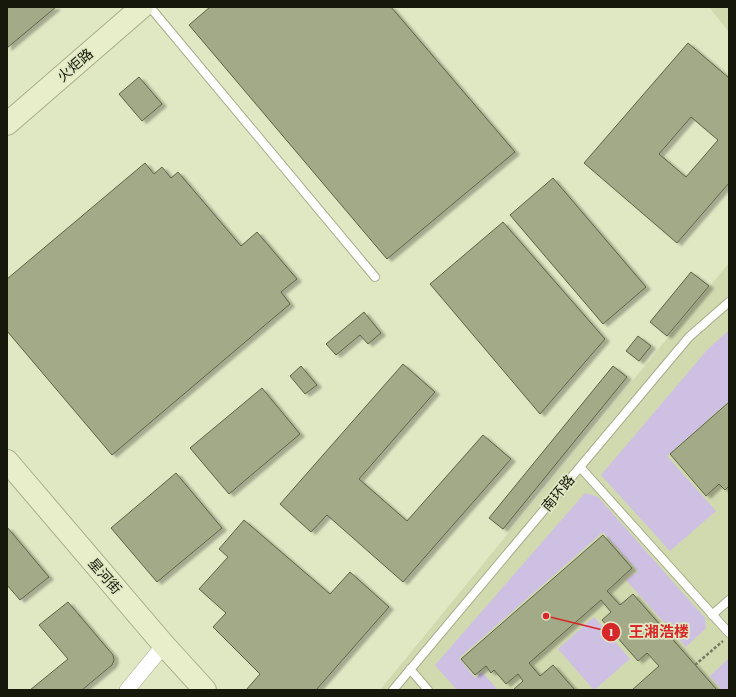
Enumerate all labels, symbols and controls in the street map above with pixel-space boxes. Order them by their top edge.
street label: 火炬路 [53,44,97,86]
street label: 南环路 [537,470,578,515]
street label: 星河街 [84,554,126,598]
callout: 王湘浩楼 [601,618,697,645]
text: 王湘浩楼 [629,621,689,641]
text: 1 [609,623,614,639]

